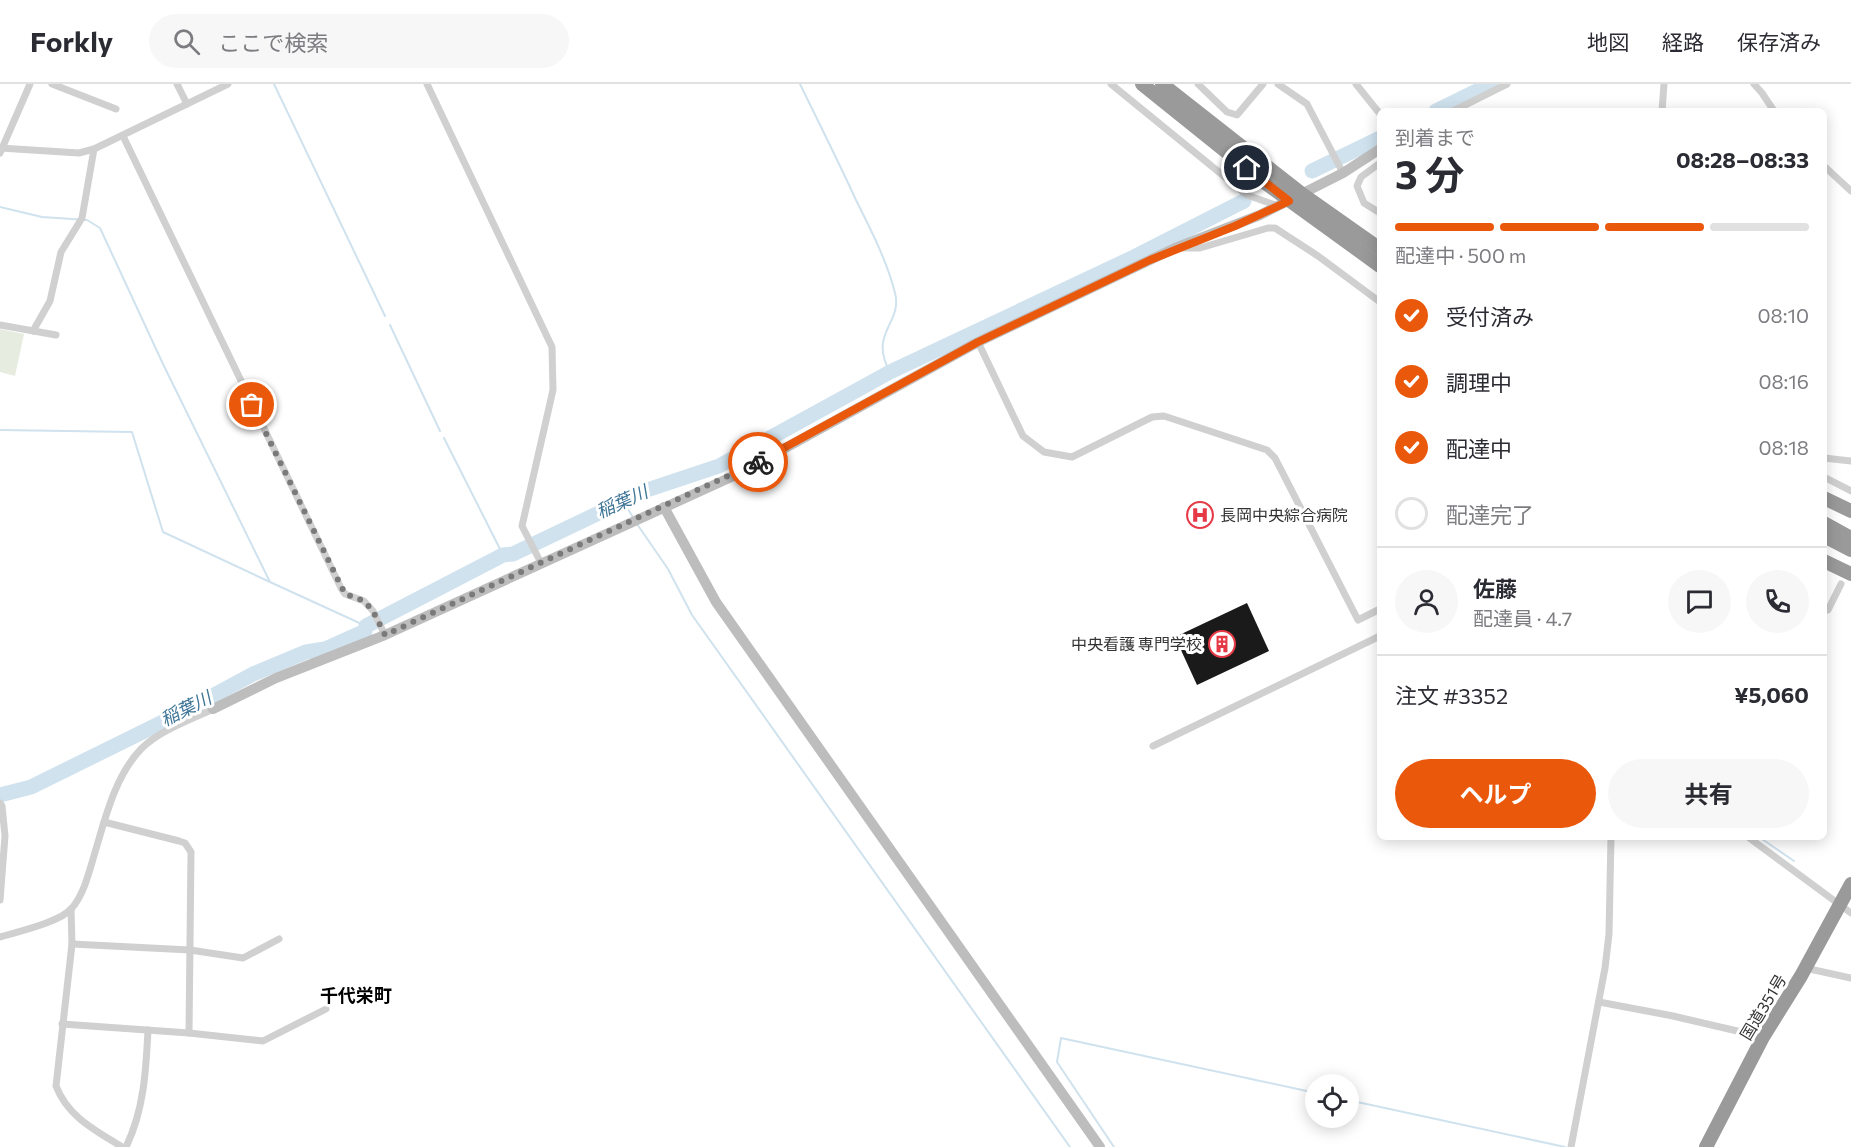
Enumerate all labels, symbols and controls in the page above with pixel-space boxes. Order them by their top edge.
search box [149,14,569,68]
text: Forkly [30,24,113,58]
icon: search [170,25,203,58]
text: ここで検索 [218,29,328,56]
text: 地図 [1587,29,1629,54]
text: 経路 [1662,29,1704,54]
text: 保存済み [1737,29,1821,54]
text: 到着まで [1395,125,1475,149]
pin [1221,142,1272,193]
text: 08:28–08:33 [1676,146,1809,173]
text: 3 分 [1395,149,1464,197]
icon: home [1230,151,1263,184]
text: 配達中 · 500 m [1395,243,1526,267]
icon: check [1395,299,1428,332]
text: 受付済み [1446,303,1534,330]
text: 08:10 [1757,303,1809,327]
icon: check [1395,365,1428,398]
text: 調理中 [1446,369,1512,396]
text: 08:16 [1758,369,1809,393]
pin [226,379,277,430]
icon: bag [235,388,268,421]
icon: check [1395,431,1428,464]
courier [728,432,788,492]
text: 配達中 [1446,435,1512,462]
text: 08:18 [1758,435,1809,459]
icon: bike [742,446,775,479]
water label: 稲葉川 [592,479,653,522]
hospital icon: 長岡中央綜合病院 [1185,500,1215,530]
text: 配達完了 [1446,501,1534,528]
place label: 長岡中央綜合病院 [1220,505,1348,524]
button: person [1395,570,1458,633]
button: chat [1668,570,1731,633]
button: phone [1746,570,1809,633]
text: 佐藤 [1473,575,1517,602]
text: 配達員 · 4.7 [1473,606,1572,630]
building icon: 中央看護 専門学校 [1207,629,1237,659]
place label: 中央看護 専門学校 [1071,634,1202,653]
text: ¥5,060 [1734,681,1809,708]
text: 注文 #3352 [1395,682,1508,709]
water label: 稲葉川 [156,685,216,730]
button: ヘルプ [1395,759,1596,828]
button: 共有 [1608,759,1809,828]
street label: 国道351号 [1736,970,1790,1043]
district label: 千代栄町 [320,984,392,1006]
map controls [1305,1074,1359,1128]
button: locate [1305,1074,1359,1128]

